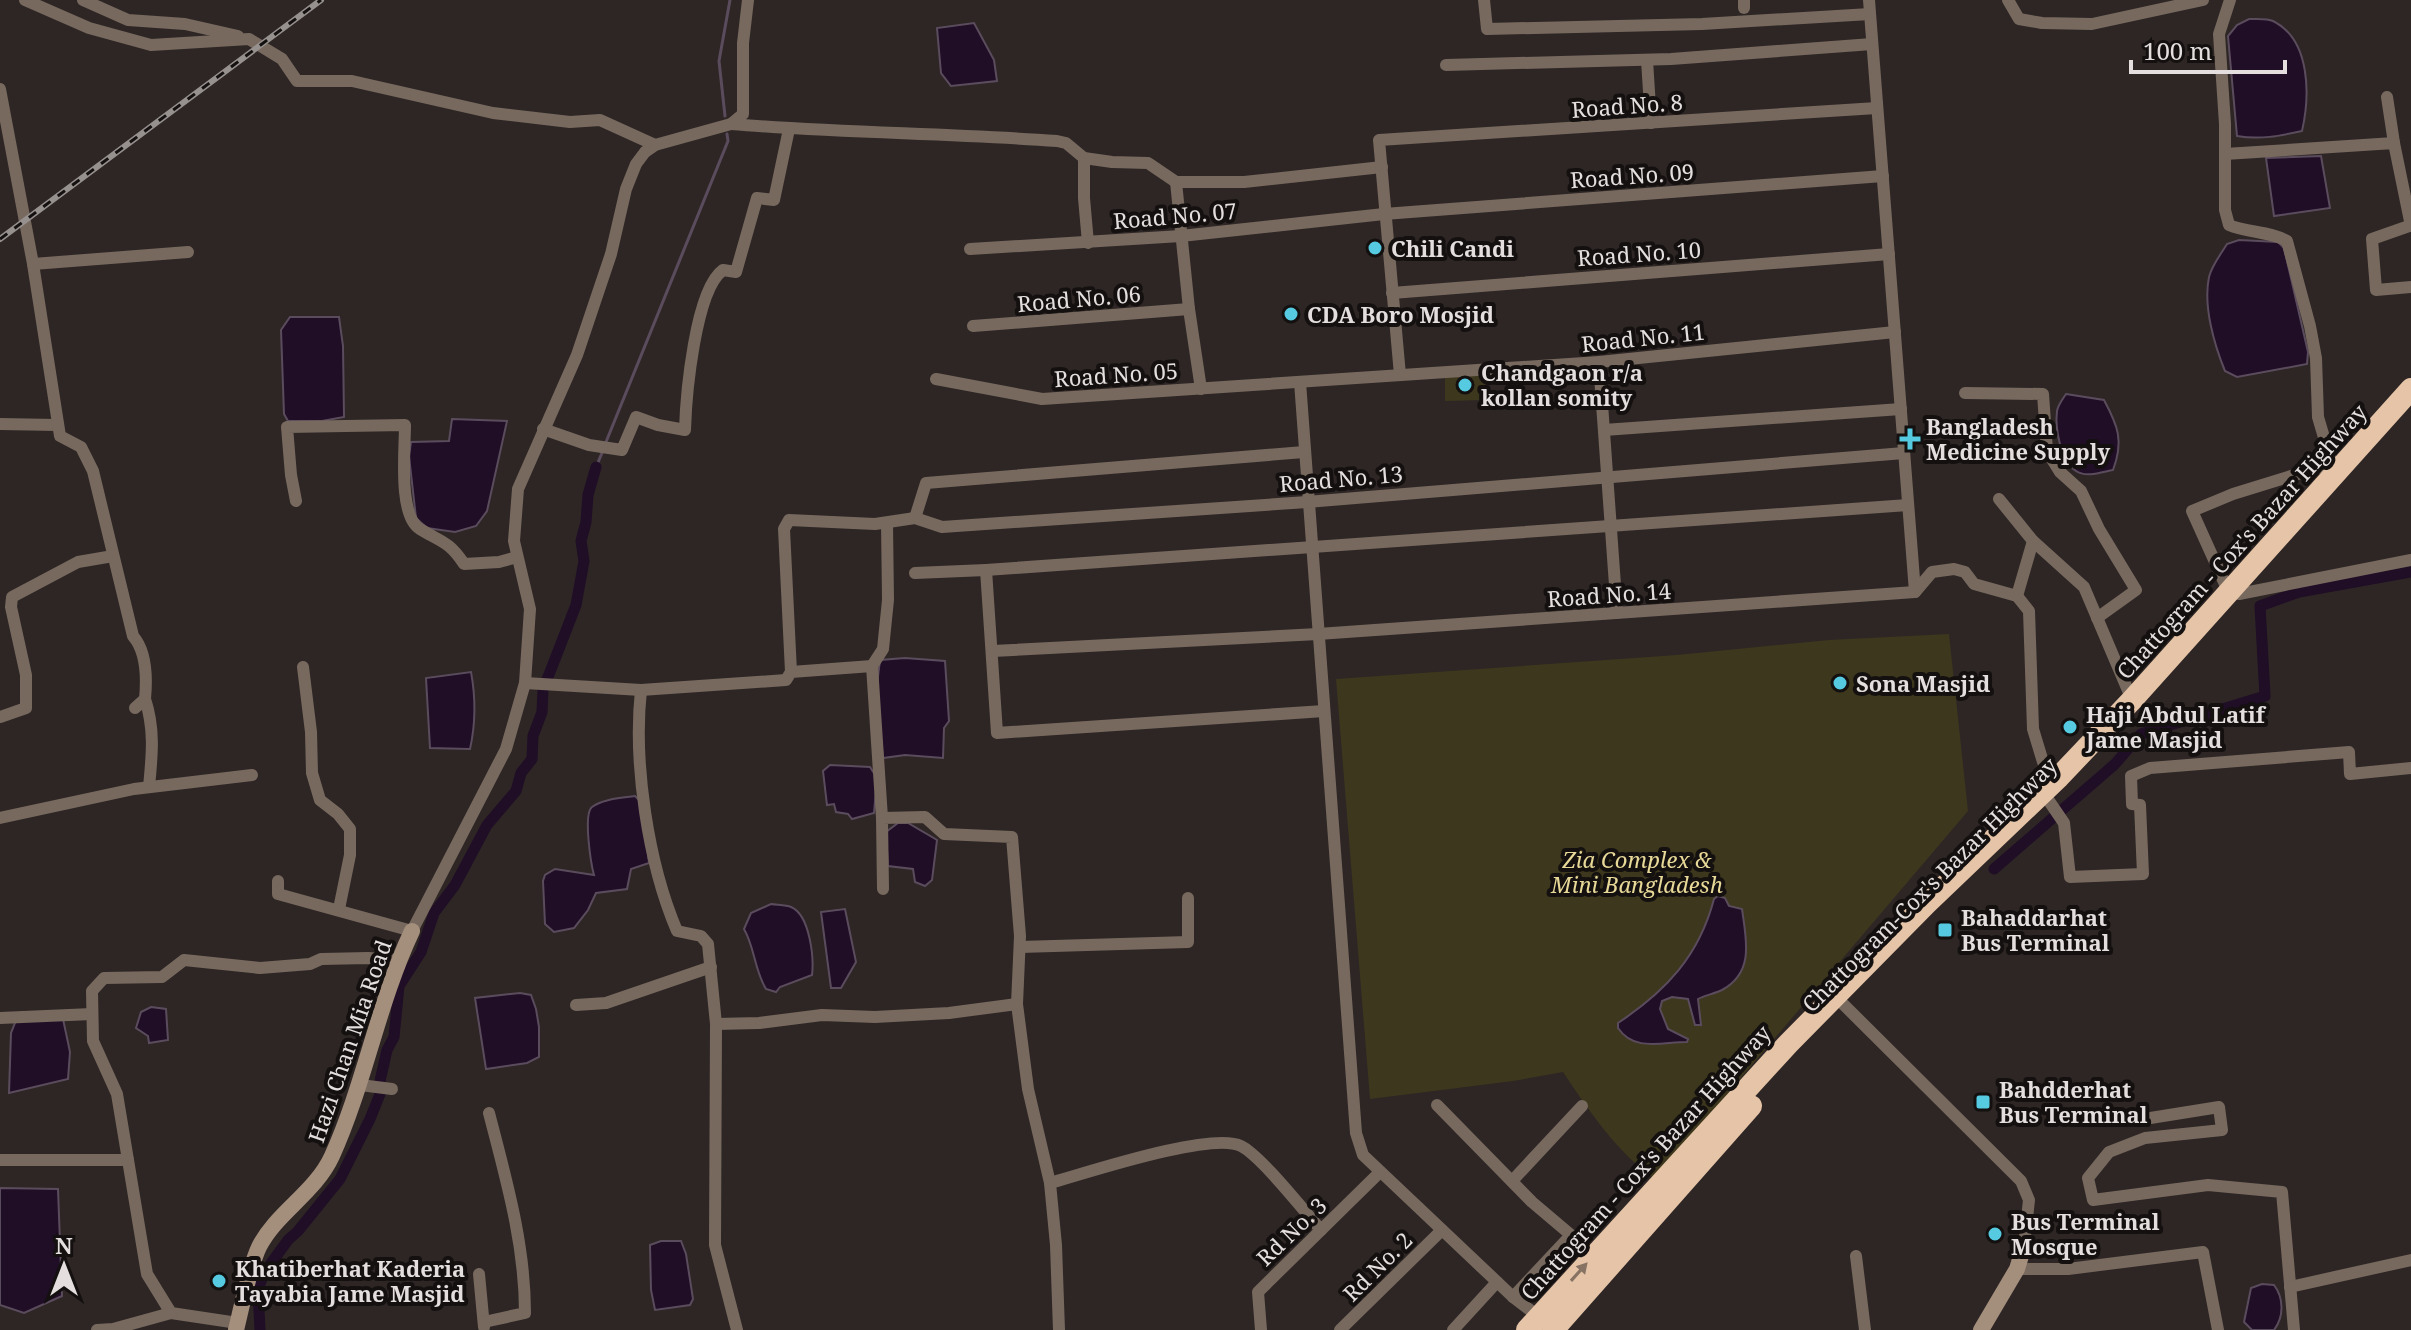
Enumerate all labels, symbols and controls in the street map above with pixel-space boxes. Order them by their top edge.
scale bar [2131,24,2285,74]
text: 100 m [2143,34,2212,67]
street label: Road No. 8 [1570,86,1684,124]
street label: Road No. 09 [1569,156,1695,194]
street label: Road No. 07 [1112,195,1238,235]
place label: Chili Candi [1391,233,1514,263]
street label: Road No. 10 [1576,234,1702,272]
marker: Chili Candi [1366,239,1384,257]
street label: Road No. 06 [1016,278,1142,318]
place label: CDA Boro Mosjid [1307,299,1494,329]
marker: CDA Boro Mosjid [1282,305,1300,323]
street label: Road No. 11 [1580,316,1706,358]
street label: Road No. 05 [1053,355,1179,393]
place label: Chandgaon r/a kollan somity [1481,357,1643,412]
marker: Chandgaon r/a kollan somity [1456,376,1474,394]
street label: Chattogram - Cox's Bazar Highway [2109,396,2373,685]
place label: Bangladesh Medicine Supply [1926,411,2110,466]
marker: Bangladesh Medicine Supply [1901,430,1919,448]
street label: Road No. 13 [1278,458,1404,498]
street label: Road No. 14 [1546,575,1672,613]
place label: Sona Masjid [1856,668,1990,698]
marker: Sona Masjid [1831,674,1849,692]
place label: Haji Abdul Latif Jame Masjid [2085,699,2267,754]
marker: Haji Abdul Latif Jame Masjid [2061,718,2079,736]
street label: Chattogram-Cox's Bazar Highway [1795,749,2064,1018]
park label: Zia Complex & Mini Bangladesh [1550,844,1723,899]
place label: Bahaddarhat Bus Terminal [1961,902,2110,957]
marker: Bahaddarhat Bus Terminal [1936,921,1954,939]
street label: Hazi Chan Mia Road [300,935,398,1146]
street label: Chattogram - Cox's Bazar Highway [1513,1017,1777,1306]
place label: Bahdderhat Bus Terminal [1999,1074,2148,1129]
marker: Bahdderhat Bus Terminal [1974,1093,1992,1111]
street label: Rd No. 3 [1249,1190,1333,1272]
place label: Bus Terminal Mosque [2011,1206,2160,1261]
street label: Rd No. 2 [1336,1225,1418,1307]
marker: Bus Terminal Mosque [1986,1225,2004,1243]
north arrow [24,1226,104,1306]
text: N [55,1230,73,1260]
place label: Khatiberhat Kaderia Tayabia Jame Masjid [235,1253,465,1308]
one-way arrow [1570,1262,1587,1282]
marker: Khatiberhat Kaderia Tayabia Jame Masjid [210,1272,228,1290]

